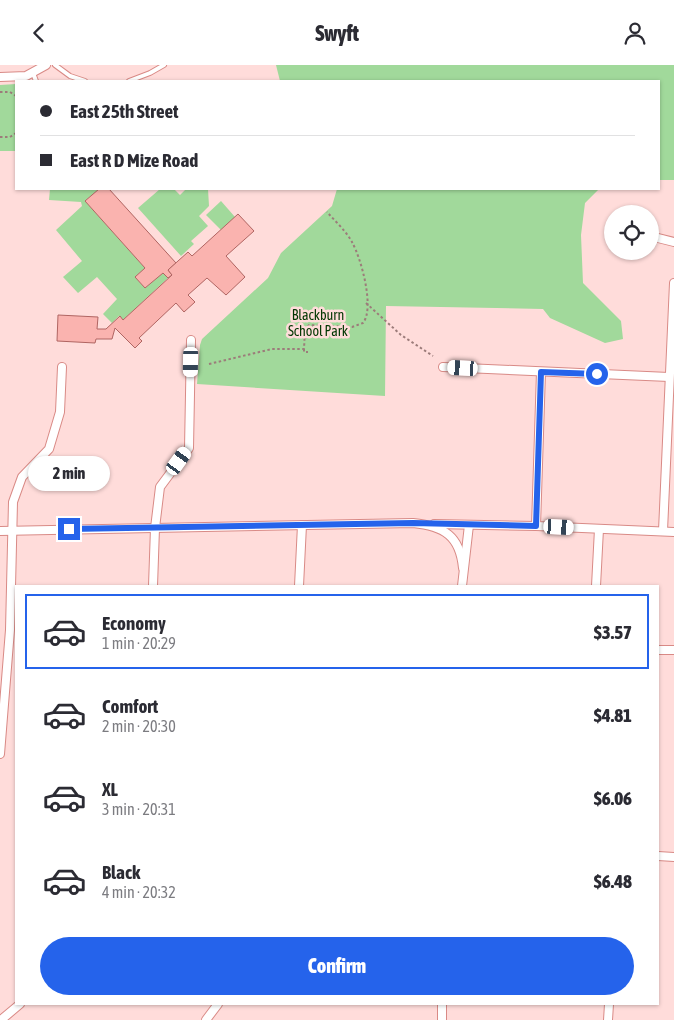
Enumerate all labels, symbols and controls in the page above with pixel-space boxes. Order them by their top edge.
icon: back [25,19,53,47]
icon: person [621,19,649,47]
text: Swyft [315,20,359,46]
text: East 25th Street [70,100,179,122]
text: East R D Mize Road [70,149,198,171]
map controls [604,205,659,260]
button: locate [604,205,659,260]
park label: Blackburn School Park [288,307,348,339]
car [183,347,198,377]
car [447,360,478,376]
route start [586,363,608,385]
car [164,444,193,478]
callout: 2 min [28,457,110,491]
text: 2 min [53,464,85,482]
route end [58,518,80,540]
car [543,519,574,535]
icon: car [42,609,87,654]
text: Economy [102,612,166,634]
text: $3.57 [594,621,632,643]
text: 1 min · 20:29 [102,634,176,652]
icon: car [42,692,87,737]
text: Comfort [102,695,158,717]
text: $4.81 [594,704,632,726]
text: 2 min · 20:30 [102,717,176,735]
icon: car [42,775,87,820]
text: XL [102,778,118,800]
text: $6.06 [594,787,632,809]
text: 3 min · 20:31 [102,800,176,818]
icon: car [42,858,87,903]
text: Black [102,861,140,883]
text: $6.48 [594,870,632,892]
text: 4 min · 20:32 [102,883,176,901]
button: Confirm [40,937,634,995]

